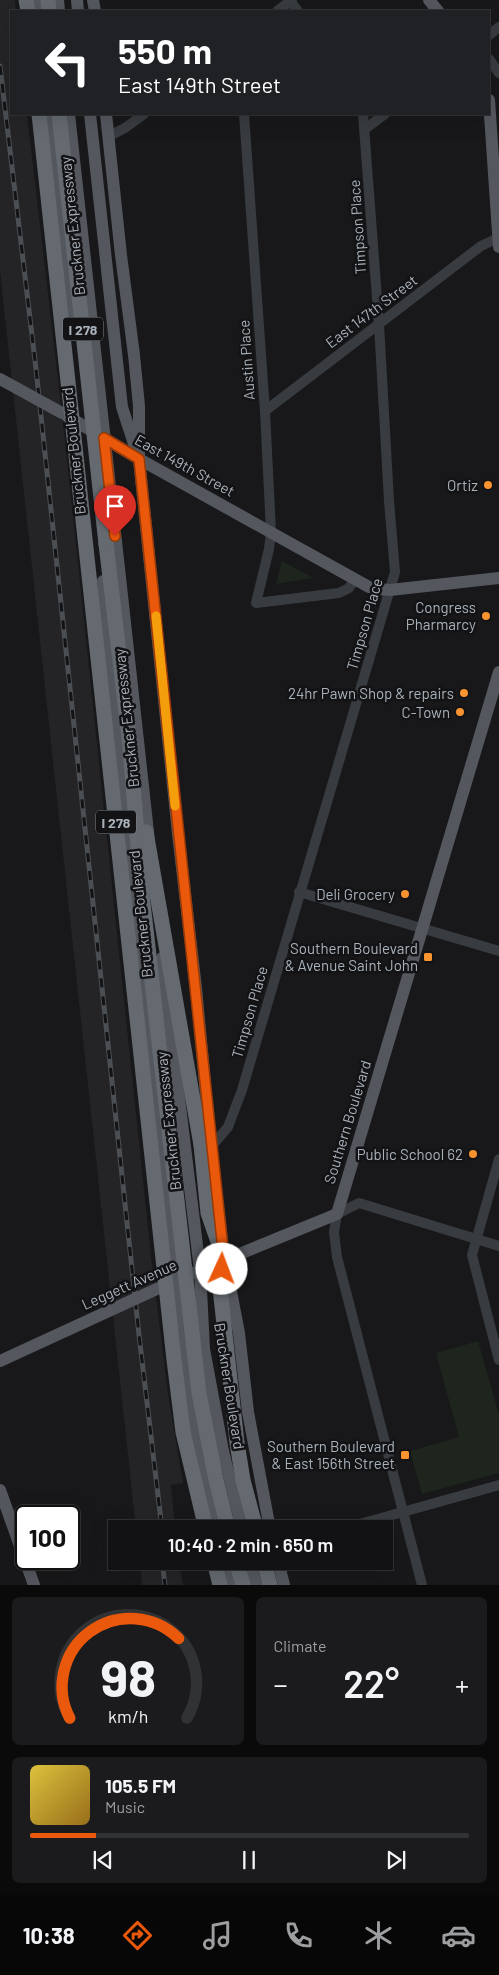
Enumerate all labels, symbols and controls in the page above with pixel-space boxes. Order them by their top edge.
text: 550 m [118,29,212,71]
icon: left [35,30,100,95]
text: East 149th Street [118,71,281,97]
street label: Bruckner Expressway [56,156,88,296]
street label: Timpson Place [345,179,369,275]
street label: East 147th Street [322,271,420,351]
road number: I 278 [63,318,103,340]
street label: Austin Place [234,319,258,401]
street label: Bruckner Boulevard [57,387,89,515]
street label: East 149th Street [132,430,238,500]
place label: Ortiz [447,476,478,494]
marker: Ortiz [482,479,494,491]
pin [94,485,136,536]
icon: arrive [101,492,129,520]
street label: Timpson Place [342,576,386,672]
place label: Congress Pharmarcy [406,598,476,633]
marker: Congress Pharmarcy [480,610,492,622]
street label: Bruckner Expressway [110,648,142,788]
place label: 24hr Pawn Shop & repairs [288,684,454,702]
marker: 24hr Pawn Shop & repairs [458,687,470,699]
place label: C-Town [402,703,450,721]
marker: C-Town [454,706,466,718]
road number: I 278 [96,810,136,834]
street label: Bruckner Boulevard [124,850,156,978]
place label: Deli Grocery [316,885,395,903]
marker: Deli Grocery [399,888,411,900]
place label: Southern Boulevard & Avenue Saint John [285,939,418,974]
marker: Southern Boulevard & Avenue Saint John [422,951,434,963]
street label: Timpson Place [227,964,271,1060]
street label: Bruckner Expressway [152,1051,184,1191]
street label: Southern Boulevard [320,1058,374,1186]
place label: Public School 62 [357,1145,463,1163]
marker: Public School 62 [467,1148,479,1160]
position arrow [195,1242,247,1294]
street label: Leggett Avenue [79,1255,179,1313]
street label: Bruckner Boulevard [211,1322,249,1450]
place label: Southern Boulevard & East 156th Street [267,1437,395,1472]
marker: Southern Boulevard & East 156th Street [399,1449,411,1461]
speed limit sign: 100 [15,1505,80,1570]
text: 10:40 · 2 min · 650 m [168,1533,333,1556]
text: Climate [274,1636,326,1655]
text: 98 [100,1645,156,1707]
text: 22° [343,1660,399,1706]
text: − [274,1667,288,1701]
text: + [455,1667,469,1701]
text: km/h [108,1705,148,1727]
text: 105.5 FM [105,1774,176,1797]
text: Music [105,1797,145,1816]
icon: previous [89,1846,117,1874]
icon: pause [235,1846,263,1874]
icon: next [382,1846,410,1874]
icon: directions [120,1918,155,1953]
icon: music [200,1918,235,1953]
icon: phone [281,1918,316,1953]
icon: climate [361,1918,396,1953]
icon: car [441,1918,476,1953]
text: 10:38 [23,1922,75,1948]

